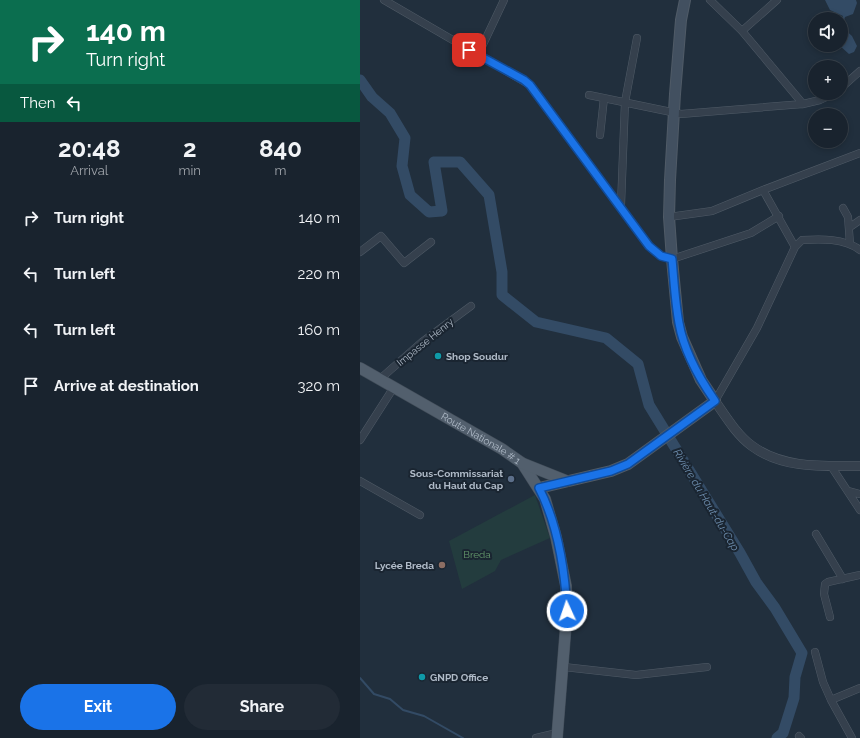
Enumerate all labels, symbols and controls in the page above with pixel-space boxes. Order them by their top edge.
map controls [808,12,848,148]
button: sound [808,12,848,52]
text: 140 m [86,15,166,48]
icon: right [20,16,72,68]
pin [452,33,486,67]
icon: arrive [458,39,480,61]
text: Turn right [86,49,165,70]
button: + [808,60,848,100]
icon: left [63,92,85,114]
text: Then [20,94,55,112]
button: − [808,108,848,148]
text: 20:48 [58,134,120,163]
text: 2 [183,134,196,163]
text: 840 [259,134,302,163]
text: Arrival [70,163,108,178]
text: min [179,163,201,178]
text: m [274,163,286,178]
icon: right [20,207,42,229]
text: Turn right [54,209,124,227]
text: 140 m [299,209,340,227]
icon: left [20,263,42,285]
text: Turn left [54,265,115,283]
text: 220 m [298,265,340,283]
street label: Impasse Henry [395,316,456,368]
icon: left [20,319,42,341]
text: Turn left [54,321,115,339]
text: 160 m [298,321,340,339]
marker: Shop Soudur [433,351,443,361]
place label: Shop Soudur [446,351,508,362]
icon: arrive [20,375,42,397]
text: Arrive at destination [54,377,199,395]
text: 320 m [297,377,340,395]
street label: Route Nationale # 1 [439,410,524,466]
water label: Rivière du Haut-du-Cap [670,447,742,554]
place label: Sous-Commissariat du Haut du Cap [410,468,504,491]
marker: Sous-Commissariat du Haut du Cap [506,474,516,484]
park label: Breda [463,549,491,560]
place label: Lycée Breda [375,560,434,571]
marker: Lycée Breda [437,560,447,570]
position arrow [546,590,588,632]
marker: GNPD Office [417,672,427,682]
place label: GNPD Office [430,672,488,683]
button: Exit [20,684,176,730]
button: Share [184,684,340,730]

